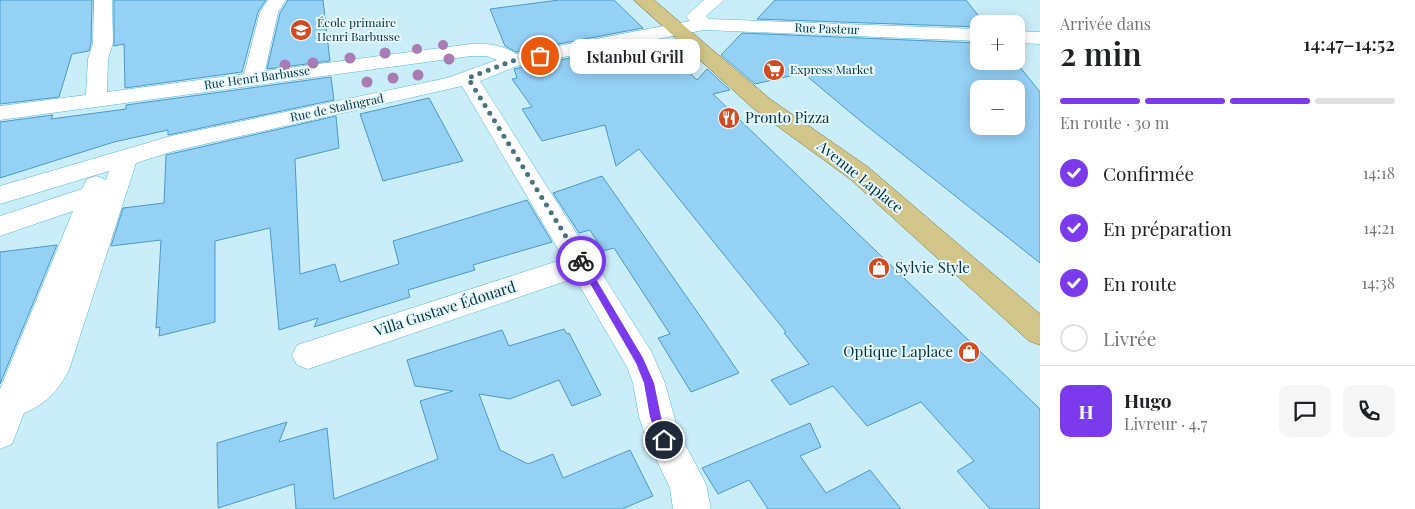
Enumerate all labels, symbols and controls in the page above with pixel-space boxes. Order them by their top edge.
text: Arrivée dans [1060,13,1151,34]
place label: École primaire Henri Barbusse [317,14,400,44]
map controls [970,15,1025,135]
button: + [970,15,1025,70]
school or university icon: École primaire Henri Barbusse [289,18,313,42]
street label: Rue Pasteur [794,19,860,37]
text: 14:47–14:52 [1303,30,1395,56]
text: 2 min [1060,31,1142,74]
pin [519,35,561,77]
callout: Istanbul Grill [570,38,700,74]
icon: bag [526,42,554,70]
text: Istanbul Grill [586,46,684,67]
supermarket icon: Express Market [762,58,786,82]
place label: Express Market [790,61,874,77]
street label: Rue Henri Barbusse [203,62,311,92]
button: − [970,80,1025,135]
street label: Rue de Stalingrad [289,89,385,125]
restaurant icon: Pronto Pizza [717,106,741,130]
place label: Pronto Pizza [745,107,830,127]
text: En route · 30 m [1060,112,1169,133]
street label: Avenue Laplace [813,135,908,217]
icon: check [1060,159,1088,187]
text: Confirmée [1103,160,1194,186]
text: 14:18 [1363,162,1395,183]
icon: check [1060,214,1088,242]
text: En préparation [1103,215,1232,241]
text: 14:21 [1363,217,1395,238]
courier [556,236,606,286]
icon: bike [567,247,595,275]
shop icon: Sylvie Style [867,256,891,280]
place label: Sylvie Style [895,257,970,277]
icon: check [1060,269,1088,297]
text: En route [1103,270,1177,296]
text: 14:38 [1361,272,1395,293]
street label: Villa Gustave Édouard [370,276,518,341]
text: Livrée [1103,325,1156,351]
shop icon: Optique Laplace [957,340,981,364]
place label: Optique Laplace [843,341,953,361]
button: chat [1279,385,1331,437]
button: phone [1343,385,1395,437]
text: Hugo [1124,387,1171,413]
text: H [1078,398,1094,424]
text: Livreur · 4.7 [1124,413,1207,434]
pin [643,419,685,461]
icon: home [650,426,678,454]

